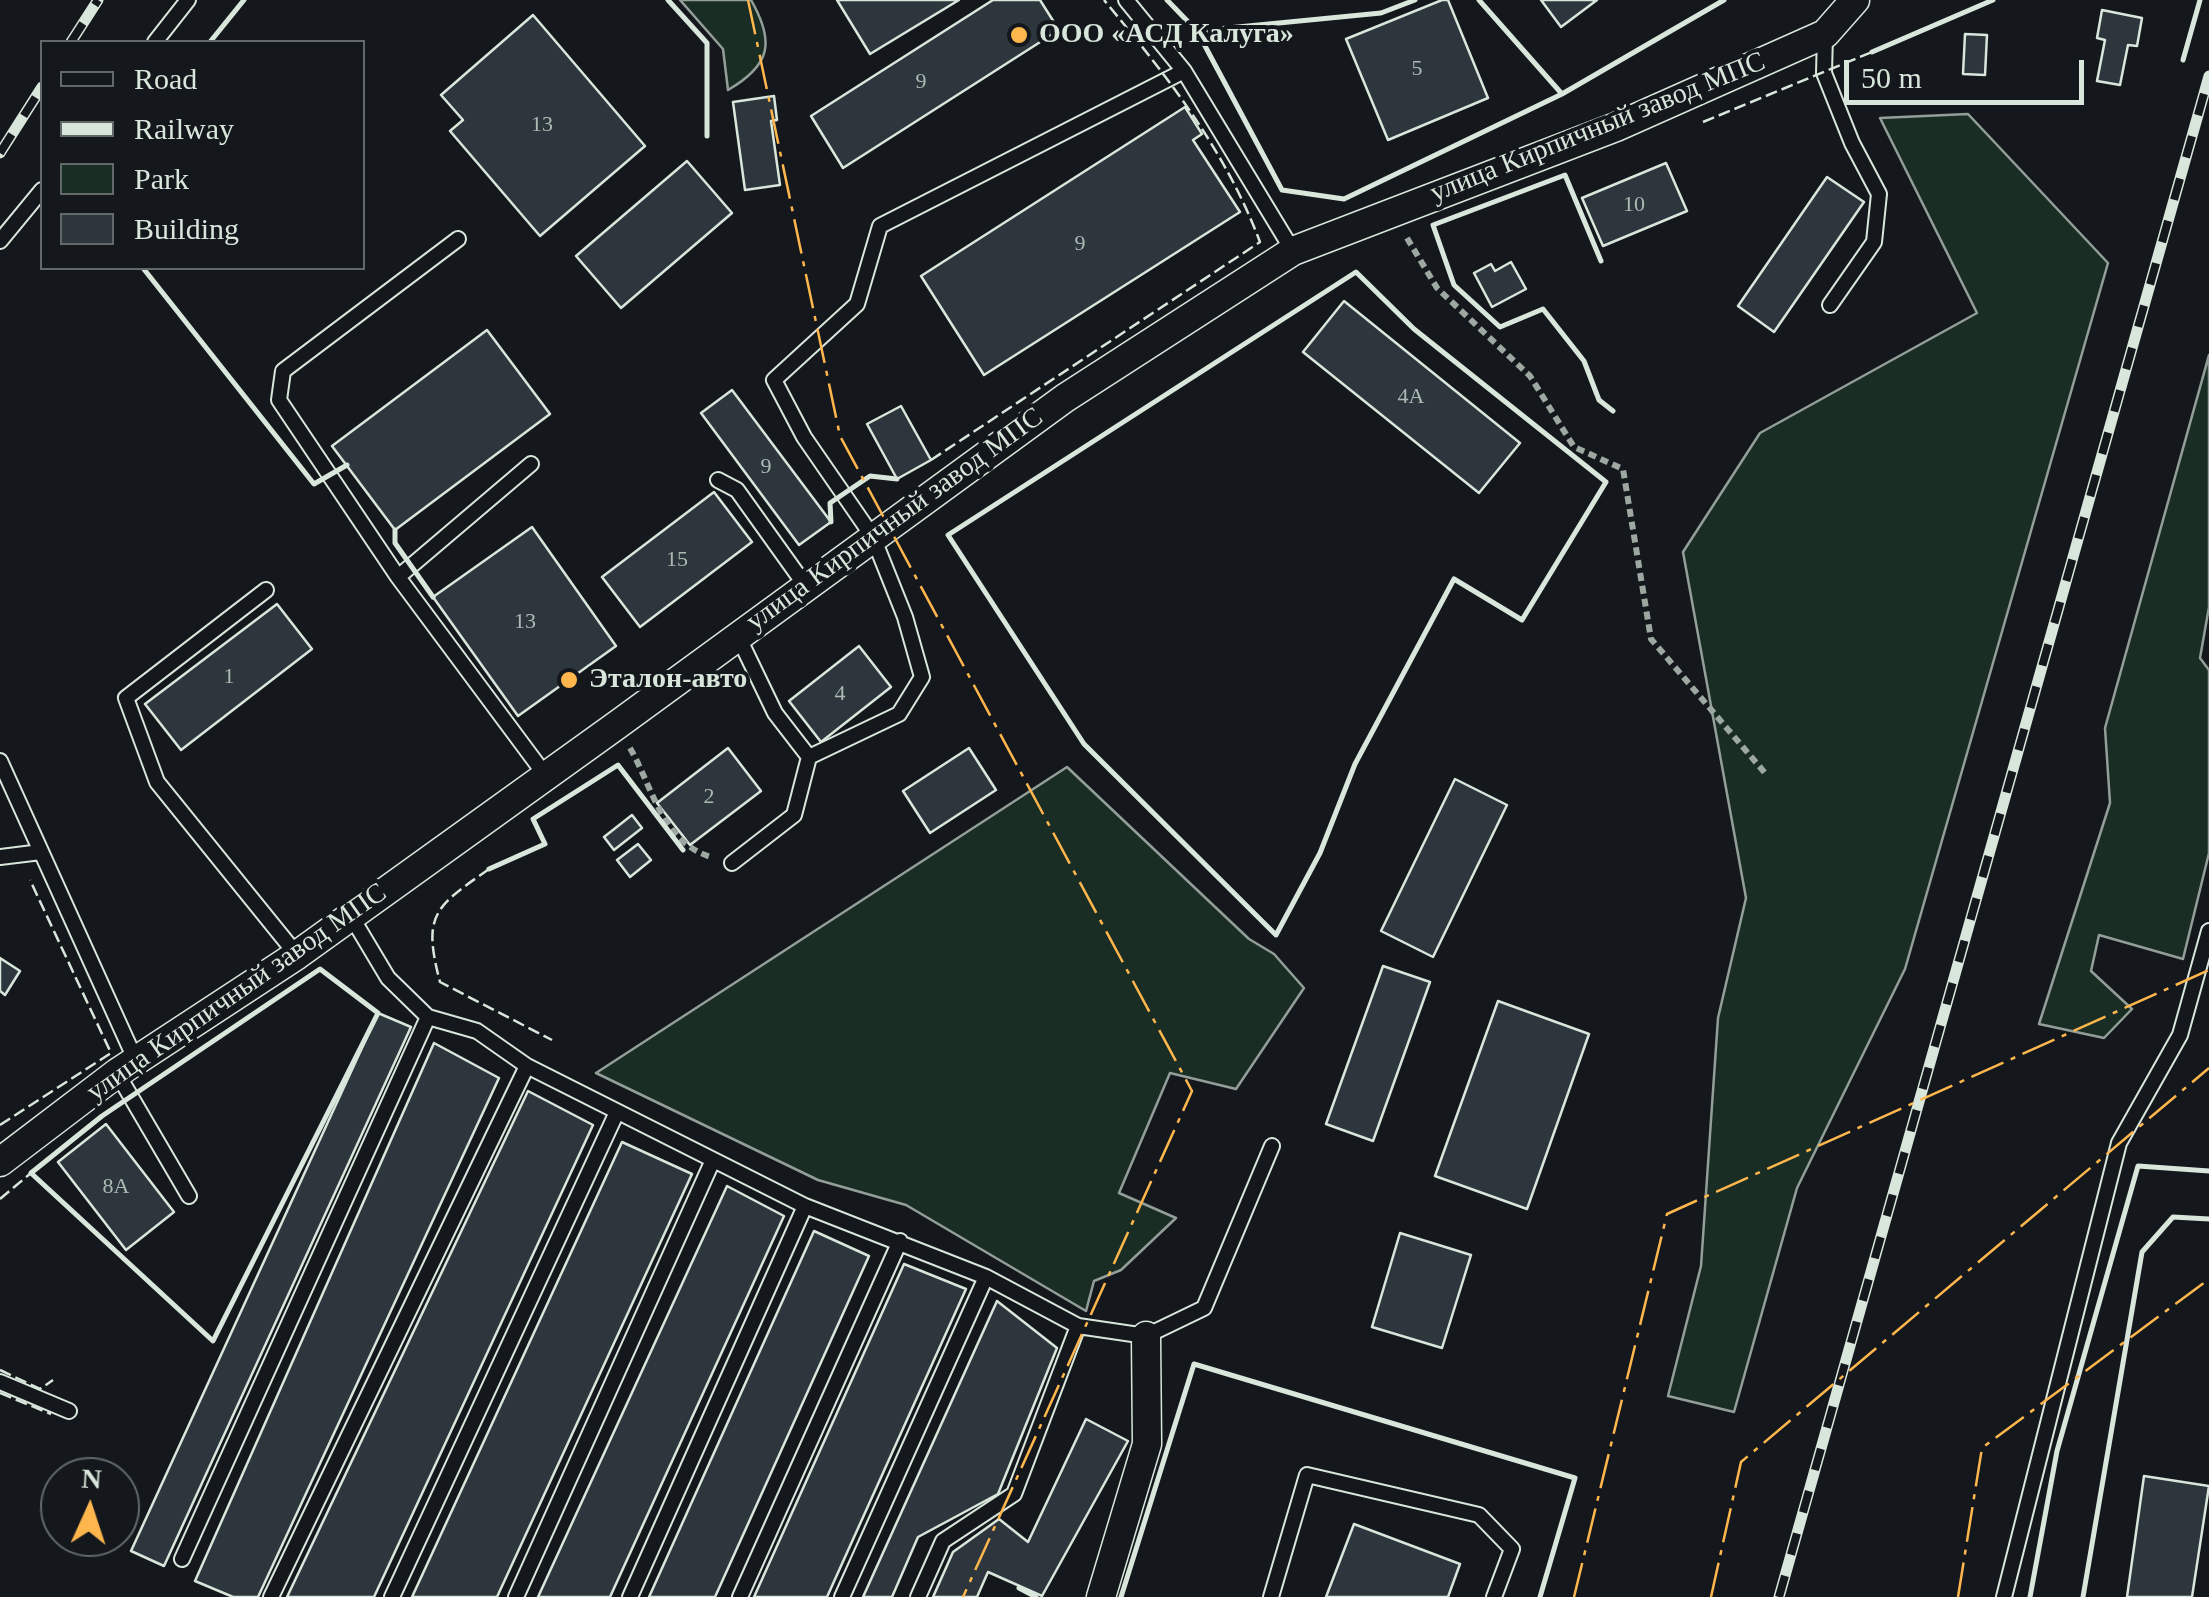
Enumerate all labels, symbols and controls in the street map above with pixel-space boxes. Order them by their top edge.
place label: ООО «АСД Калуга» [1039,18,1294,52]
marker: ООО «АСД Калуга» [1008,24,1030,46]
legend [40,40,365,270]
scale bar [1849,40,2089,102]
street label: улица Кирпичный завод МПС [1426,45,1770,211]
house number: 5 [1411,56,1422,82]
text: 50 m [1861,61,1922,94]
text: Road [134,62,197,95]
house number: 9 [916,69,926,95]
text: Railway [134,112,234,145]
house number: 13 [531,112,553,138]
text: Park [134,162,189,195]
house number: 10 [1623,192,1645,218]
text: Building [134,212,239,245]
house number: 9 [1074,231,1086,257]
house number: 4А [1398,384,1424,410]
street label: улица Кирпичный завод МПС [740,401,1050,639]
house number: 9 [760,454,771,480]
house number: 15 [666,547,688,573]
house number: 13 [514,609,536,635]
place label: Эталон-авто [589,663,747,697]
house number: 1 [223,664,234,690]
marker: Эталон-авто [558,669,580,691]
house number: 4 [834,681,846,707]
house number: 2 [704,784,714,810]
street label: улица Кирпичный завод МПС [81,876,393,1110]
house number: 8А [103,1174,129,1200]
north arrow [40,1457,140,1557]
text: N [81,1463,102,1495]

